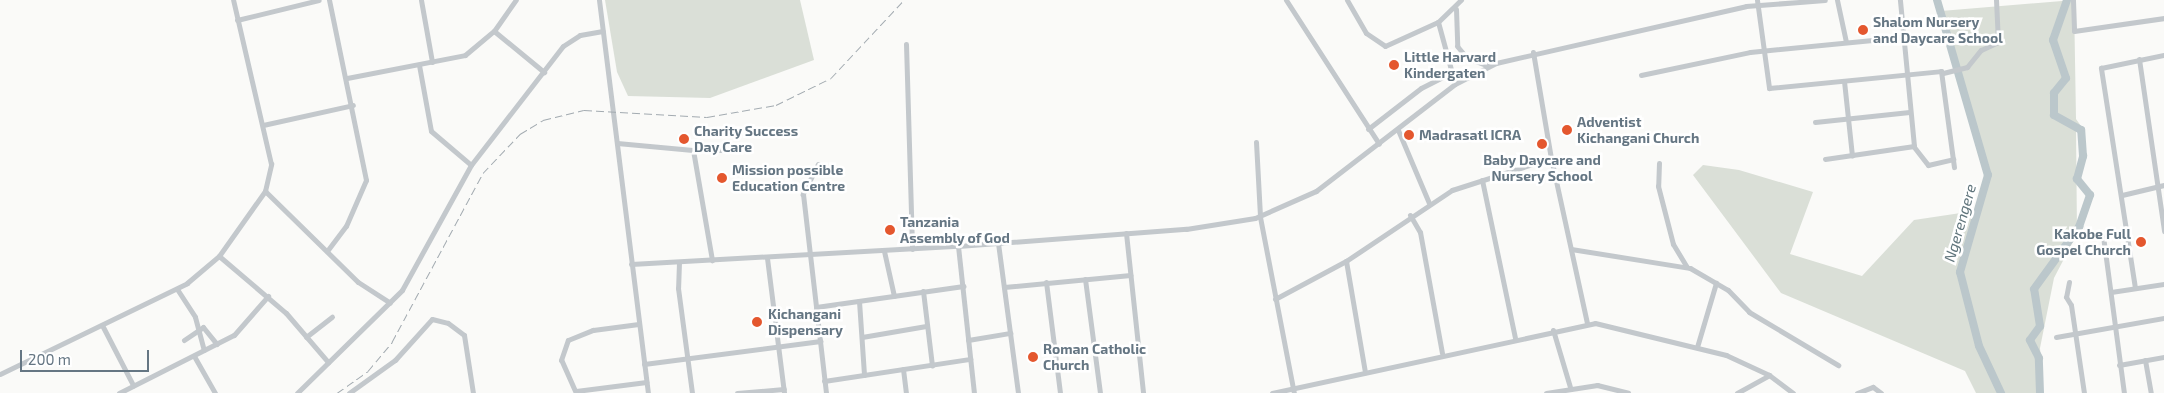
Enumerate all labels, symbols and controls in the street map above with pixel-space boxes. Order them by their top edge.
place label: Shalom Nursery and Daycare School [1873,14,2003,46]
marker: Shalom Nursery and Daycare School [1857,24,1869,36]
place label: Little Harvard Kindergaten [1404,49,1496,82]
marker: Little Harvard Kindergaten [1388,59,1400,71]
place label: Adventist Kichangani Church [1577,114,1699,146]
place label: Charity Success Day Care [694,123,798,156]
marker: Adventist Kichangani Church [1561,124,1573,136]
place label: Madrasatl ICRA [1419,127,1521,143]
marker: Madrasatl ICRA [1403,129,1415,141]
marker: Charity Success Day Care [678,133,690,145]
marker: Baby Daycare and Nursery School [1536,138,1548,150]
place label: Baby Daycare and Nursery School [1483,152,1601,184]
place label: Mission possible Education Centre [732,162,845,194]
marker: Mission possible Education Centre [716,172,728,184]
water label: Ngerengere [1940,182,1980,264]
place label: Tanzania Assembly of God [900,214,1010,246]
marker: Tanzania Assembly of God [884,224,896,236]
place label: Kakobe Full Gospel Church [2036,226,2131,258]
marker: Kakobe Full Gospel Church [2135,236,2147,248]
place label: Kichangani Dispensary [768,306,843,338]
marker: Kichangani Dispensary [750,315,764,329]
scale bar [22,340,151,372]
place label: Roman Catholic Church [1043,341,1146,374]
text: 200 m [28,350,71,368]
marker: Roman Catholic Church [1027,351,1039,363]

